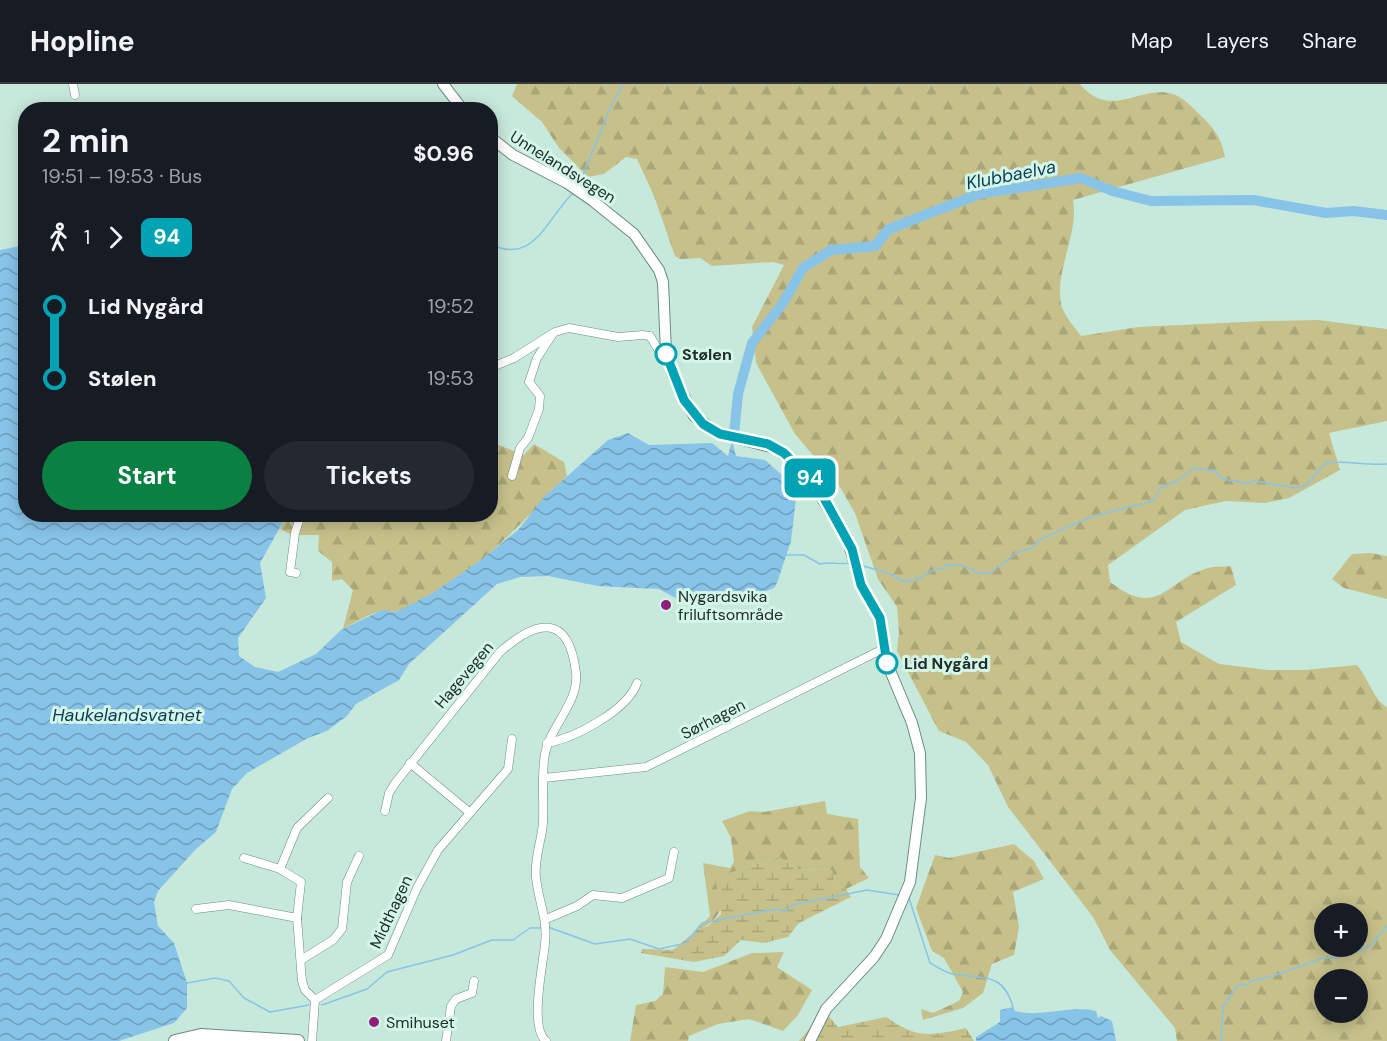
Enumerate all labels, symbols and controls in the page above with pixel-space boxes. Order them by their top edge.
text: Hopline [30,23,135,60]
text: Map [1131,27,1173,55]
text: Layers [1206,27,1269,55]
text: Share [1302,27,1357,55]
text: 2 min [42,119,129,162]
street label: Unnelandsvegen [506,126,620,208]
text: $0.96 [413,139,474,168]
water label: Klubbaelva [964,155,1058,195]
text: 19:51 – 19:53 · Bus [42,163,202,189]
icon: walk [42,221,75,254]
icon: forward [99,221,132,254]
text: 94 [153,223,180,251]
text: 1 [84,224,90,250]
text: Lid Nygård [88,292,204,321]
text: 19:52 [428,293,474,319]
marker: Stølen [655,343,677,365]
place label: Stølen [682,344,732,365]
text: Stølen [88,364,157,393]
text: 19:53 [427,365,474,391]
button: Start [42,441,252,510]
button: Tickets [264,441,474,510]
line badge: 94 [783,458,837,498]
text: 94 [797,464,824,492]
place label: Nygardsvika friluftsområde [678,586,783,625]
marker: Nygardsvika friluftsområde [659,598,673,612]
street label: Hagevegen [430,637,498,713]
marker: Lid Nygård [876,652,898,674]
place label: Lid Nygård [904,653,988,674]
street label: Sørhagen [677,694,749,744]
water label: Haukelandsvatnet [52,703,203,727]
street label: Midthagen [365,872,417,952]
map controls [1314,903,1368,1023]
button: + [1314,903,1368,957]
button: − [1314,969,1368,1023]
place label: Smihuset [386,1012,455,1033]
marker: Smihuset [367,1015,381,1029]

